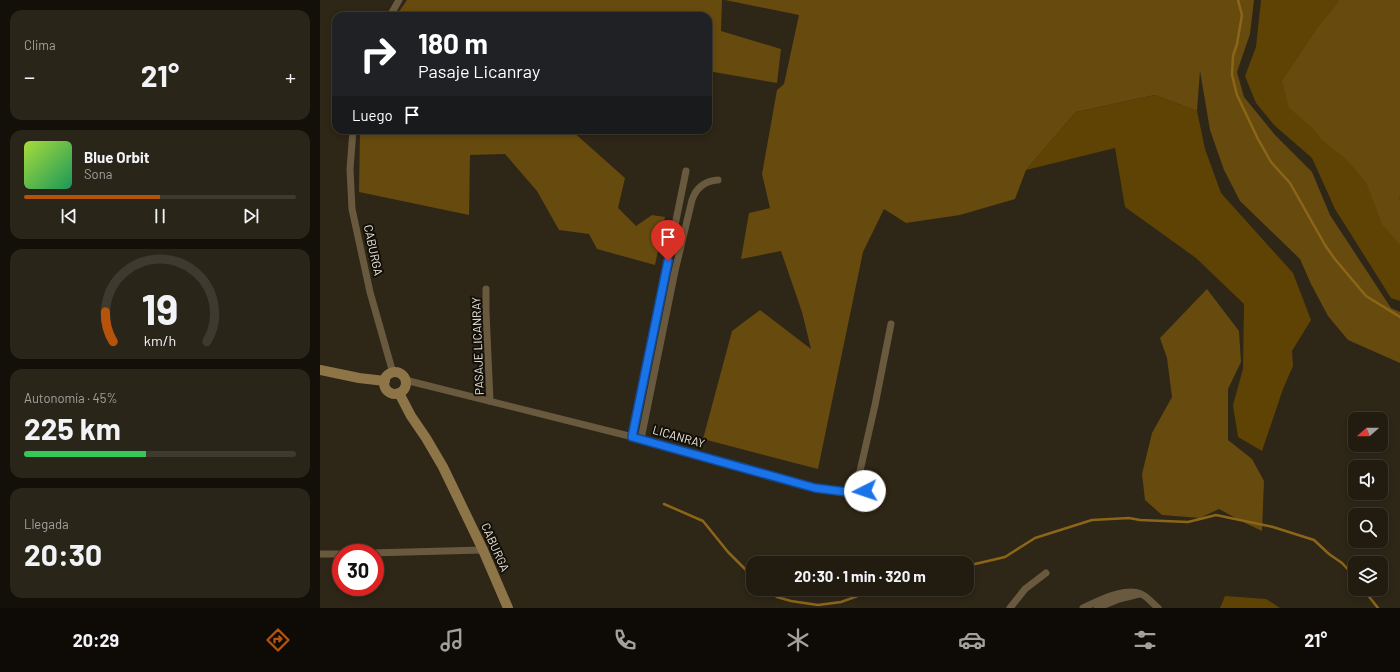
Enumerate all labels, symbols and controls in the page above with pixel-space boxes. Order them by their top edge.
text: 180 m [418,26,488,60]
icon: right [352,28,404,80]
text: Clima [24,37,56,53]
text: 21° [141,57,179,93]
text: Pasaje Licanray [418,60,540,82]
text: − [24,63,35,89]
text: + [285,63,296,89]
icon: arrive [401,104,423,126]
text: Luego [352,106,393,124]
text: Blue Orbit [84,148,149,166]
text: Sona [84,166,112,182]
icon: previous [58,205,80,227]
icon: pause [149,205,171,227]
icon: next [240,205,262,227]
pin [651,220,685,261]
street label: CABURGA [362,223,386,277]
icon: arrive [657,226,679,248]
text: 19 [142,283,178,333]
street label: PASAJE LICANRAY [468,296,486,395]
text: km/h [144,332,176,349]
text: Autonomía · 45% [24,390,117,406]
text: 225 km [24,410,121,446]
north arrow [1348,412,1388,452]
map controls [1348,412,1388,596]
street label: LICANRAY [651,422,707,450]
button: sound [1348,460,1388,500]
position arrow [844,470,886,512]
button: search [1348,508,1388,548]
text: Llegada [24,516,69,532]
street label: CABURGA [479,520,513,574]
text: 20:30 [24,536,102,572]
speed limit sign: 30 [332,544,384,596]
button: layers [1348,556,1388,596]
text: 20:30 · 1 min · 320 m [794,567,926,585]
icon: directions [264,626,292,654]
icon: music [438,626,466,654]
icon: phone [611,626,639,654]
icon: climate [784,626,812,654]
icon: car [958,626,986,654]
icon: filters [1131,626,1159,654]
text: 20:29 [73,629,119,651]
text: 21° [1304,629,1327,651]

